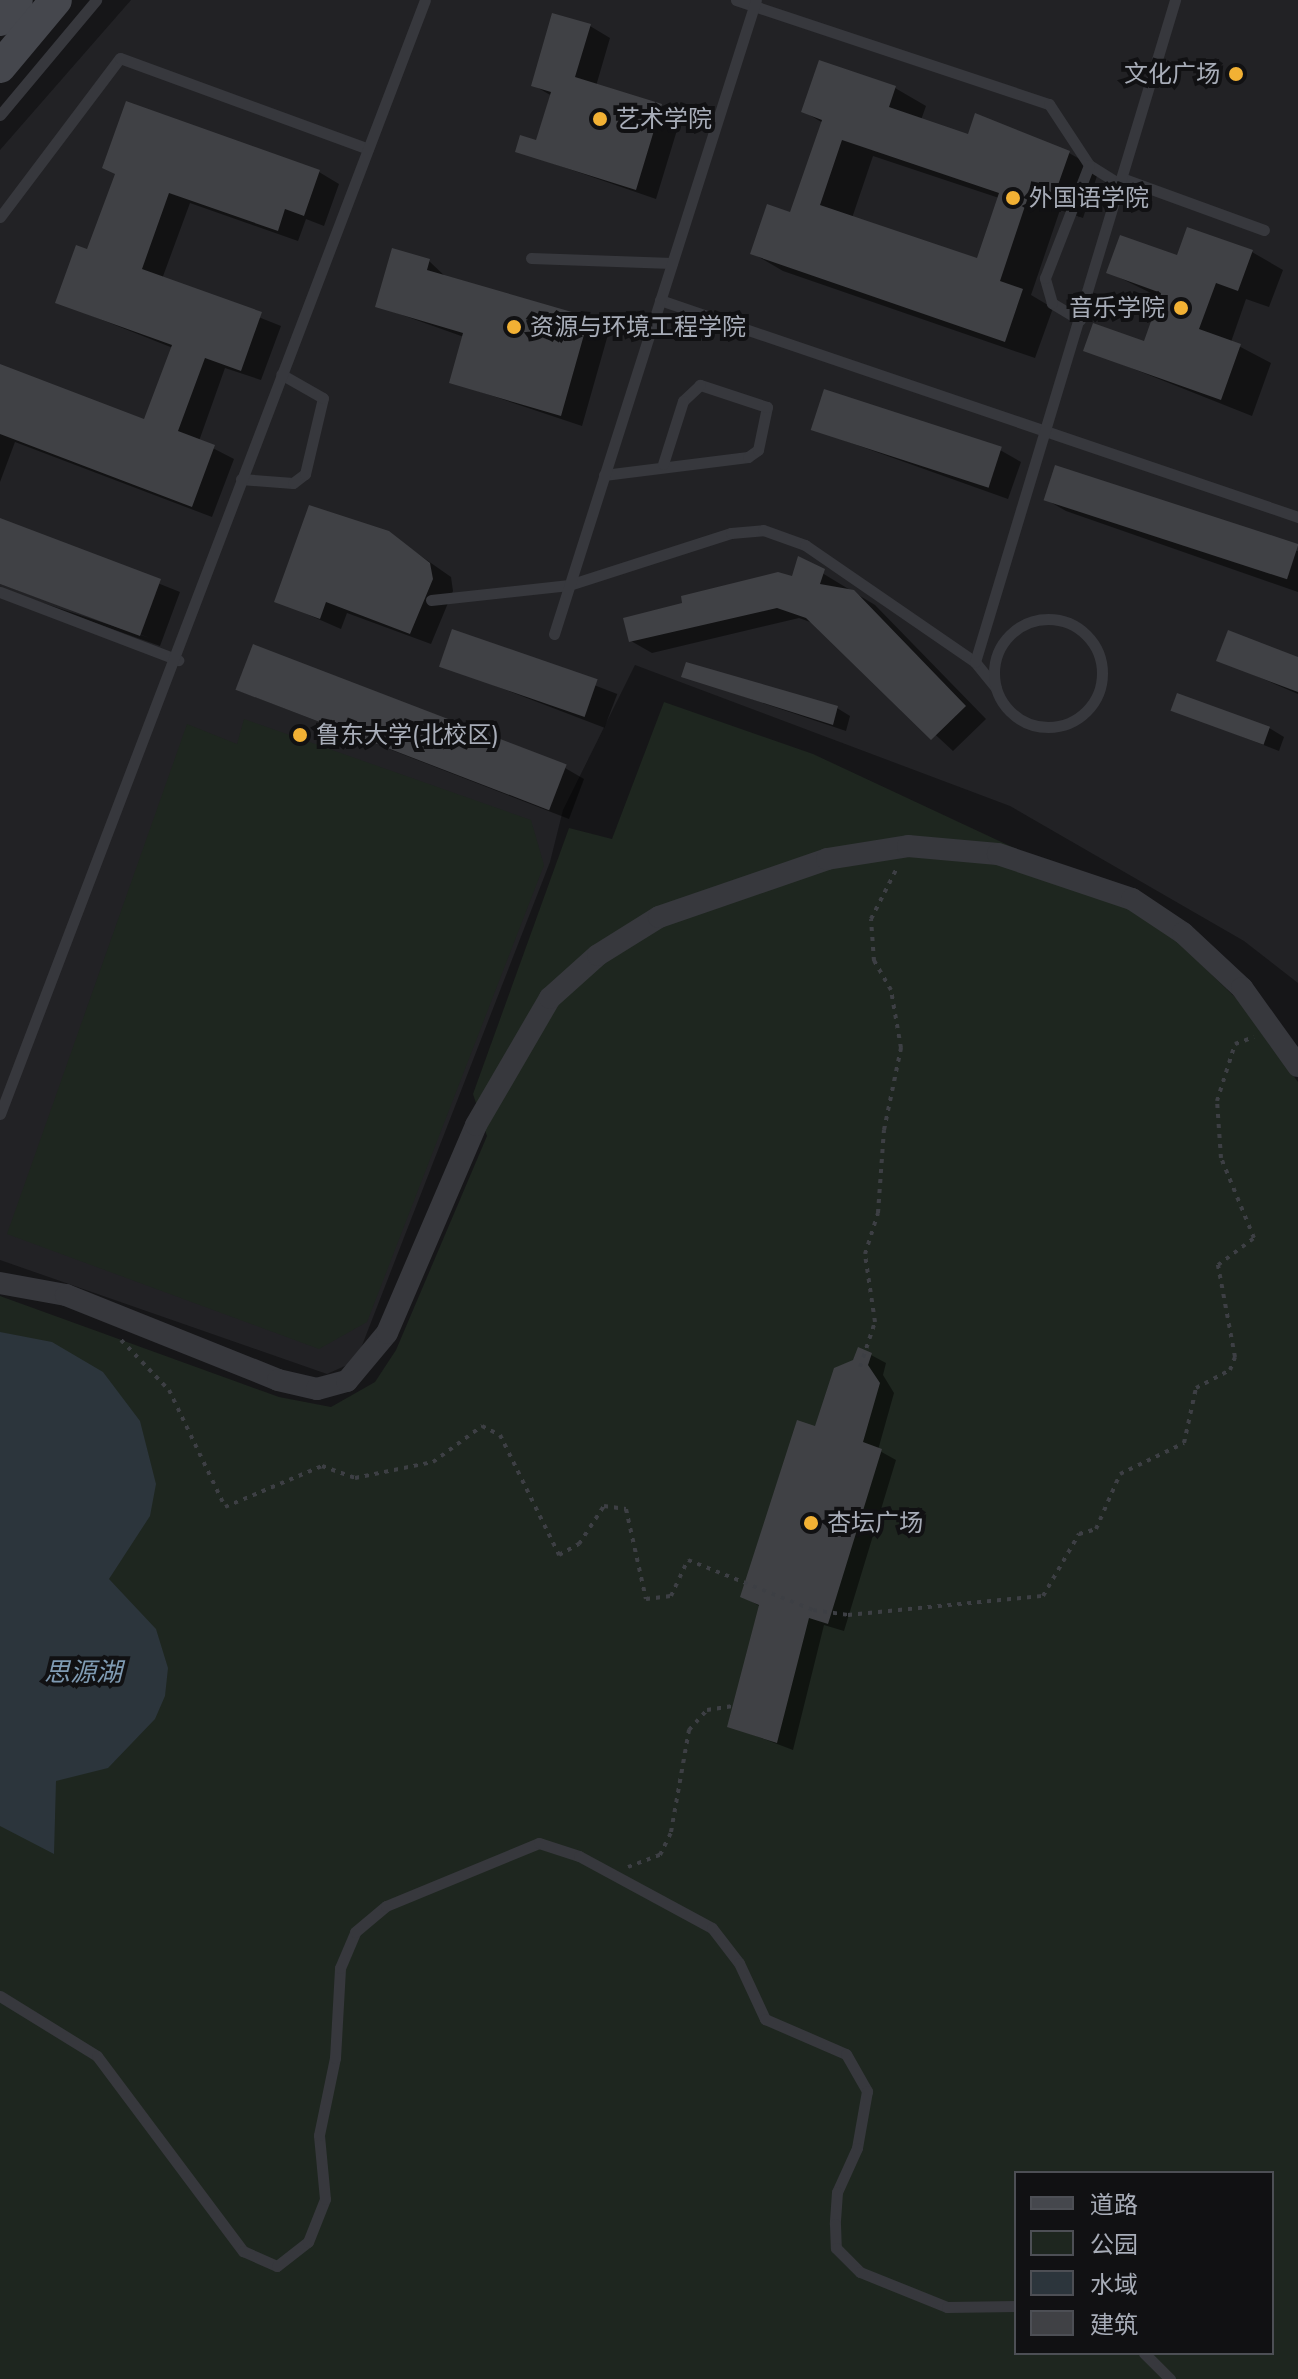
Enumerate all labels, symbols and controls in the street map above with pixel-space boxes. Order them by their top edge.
place label: 文化广场 [1124,60,1220,88]
marker: 文化广场 [1227,65,1245,83]
place label: 艺术学院 [616,105,712,133]
marker: 艺术学院 [591,110,609,128]
place label: 外国语学院 [1029,184,1149,212]
marker: 外国语学院 [1004,189,1022,207]
place label: 音乐学院 [1069,294,1165,322]
marker: 音乐学院 [1172,299,1190,317]
place label: 资源与环境工程学院 [530,313,746,341]
marker: 资源与环境工程学院 [505,318,523,336]
place label: 鲁东大学(北校区) [316,721,499,749]
marker: 鲁东大学(北校区) [291,726,309,744]
place label: 杏坛广场 [827,1509,923,1537]
marker: 杏坛广场 [802,1514,820,1532]
water label: 思源湖 [44,1657,122,1689]
legend [1014,2171,1274,2355]
text: 道路 [1090,2187,1138,2222]
text: 公园 [1090,2227,1138,2262]
text: 水域 [1090,2267,1138,2302]
text: 建筑 [1090,2307,1138,2342]

